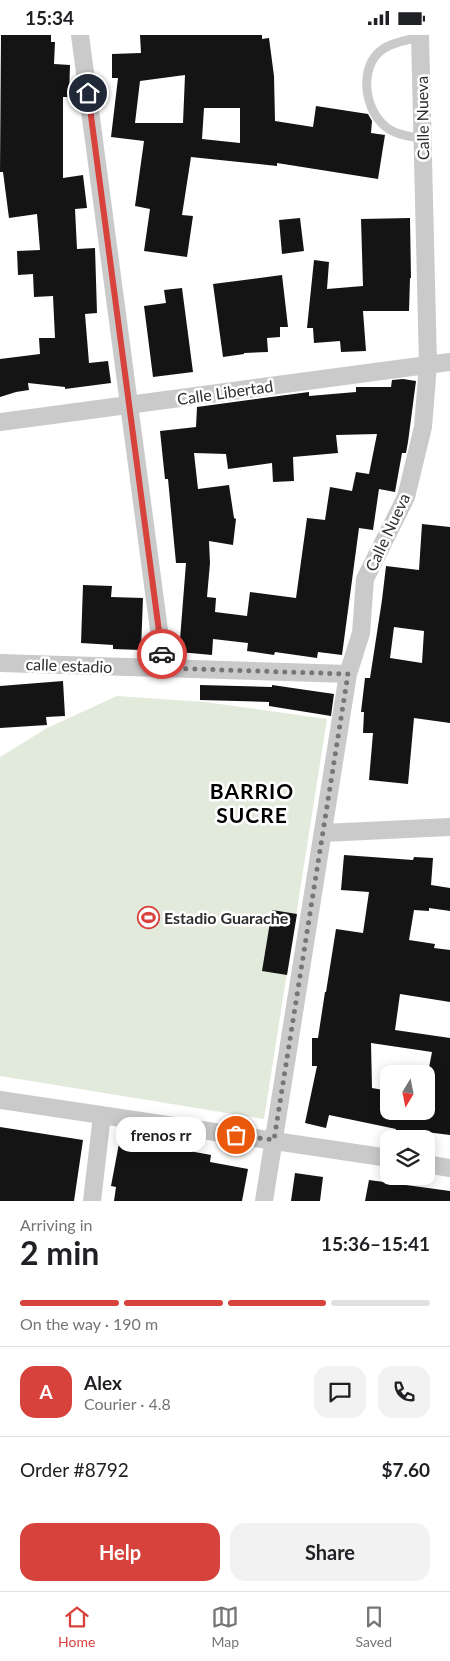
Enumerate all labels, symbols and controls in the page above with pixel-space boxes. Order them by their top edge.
text: 15:34 [25,6,74,29]
pin [67,72,109,114]
street label: Calle Nueva [412,76,432,160]
icon: home [74,79,102,107]
street label: Calle Libertad [176,376,274,408]
street label: Calle Nueva [361,490,413,574]
courier [137,629,187,679]
icon: car [148,640,176,668]
street label: calle estadio [25,654,113,676]
district label: BARRIO SUCRE [210,778,294,827]
sports icon: Estadio Guarache [136,905,160,929]
place label: Estadio Guarache [164,908,289,927]
north arrow [380,1065,435,1120]
map controls [380,1065,435,1185]
pin [215,1114,257,1156]
callout: frenos rr [116,1117,206,1153]
icon: bag [222,1121,250,1149]
text: frenos rr [130,1125,192,1144]
button: layers [380,1130,435,1185]
text: Arriving in [20,1215,93,1234]
text: 15:36–15:41 [321,1232,430,1255]
text: 2 min [20,1233,99,1272]
text: On the way · 190 m [20,1314,158,1333]
button: chat [314,1366,366,1418]
button: phone [378,1366,430,1418]
text: Alex [84,1371,122,1394]
text: A [39,1380,53,1403]
text: Courier · 4.8 [84,1394,171,1413]
text: Order #8792 [20,1458,129,1481]
text: $7.60 [381,1458,430,1481]
button: Help [20,1523,220,1581]
button: Share [230,1523,430,1581]
tab: Home [58,1603,95,1650]
tab: Map [211,1603,239,1650]
tab: Saved [355,1603,392,1650]

